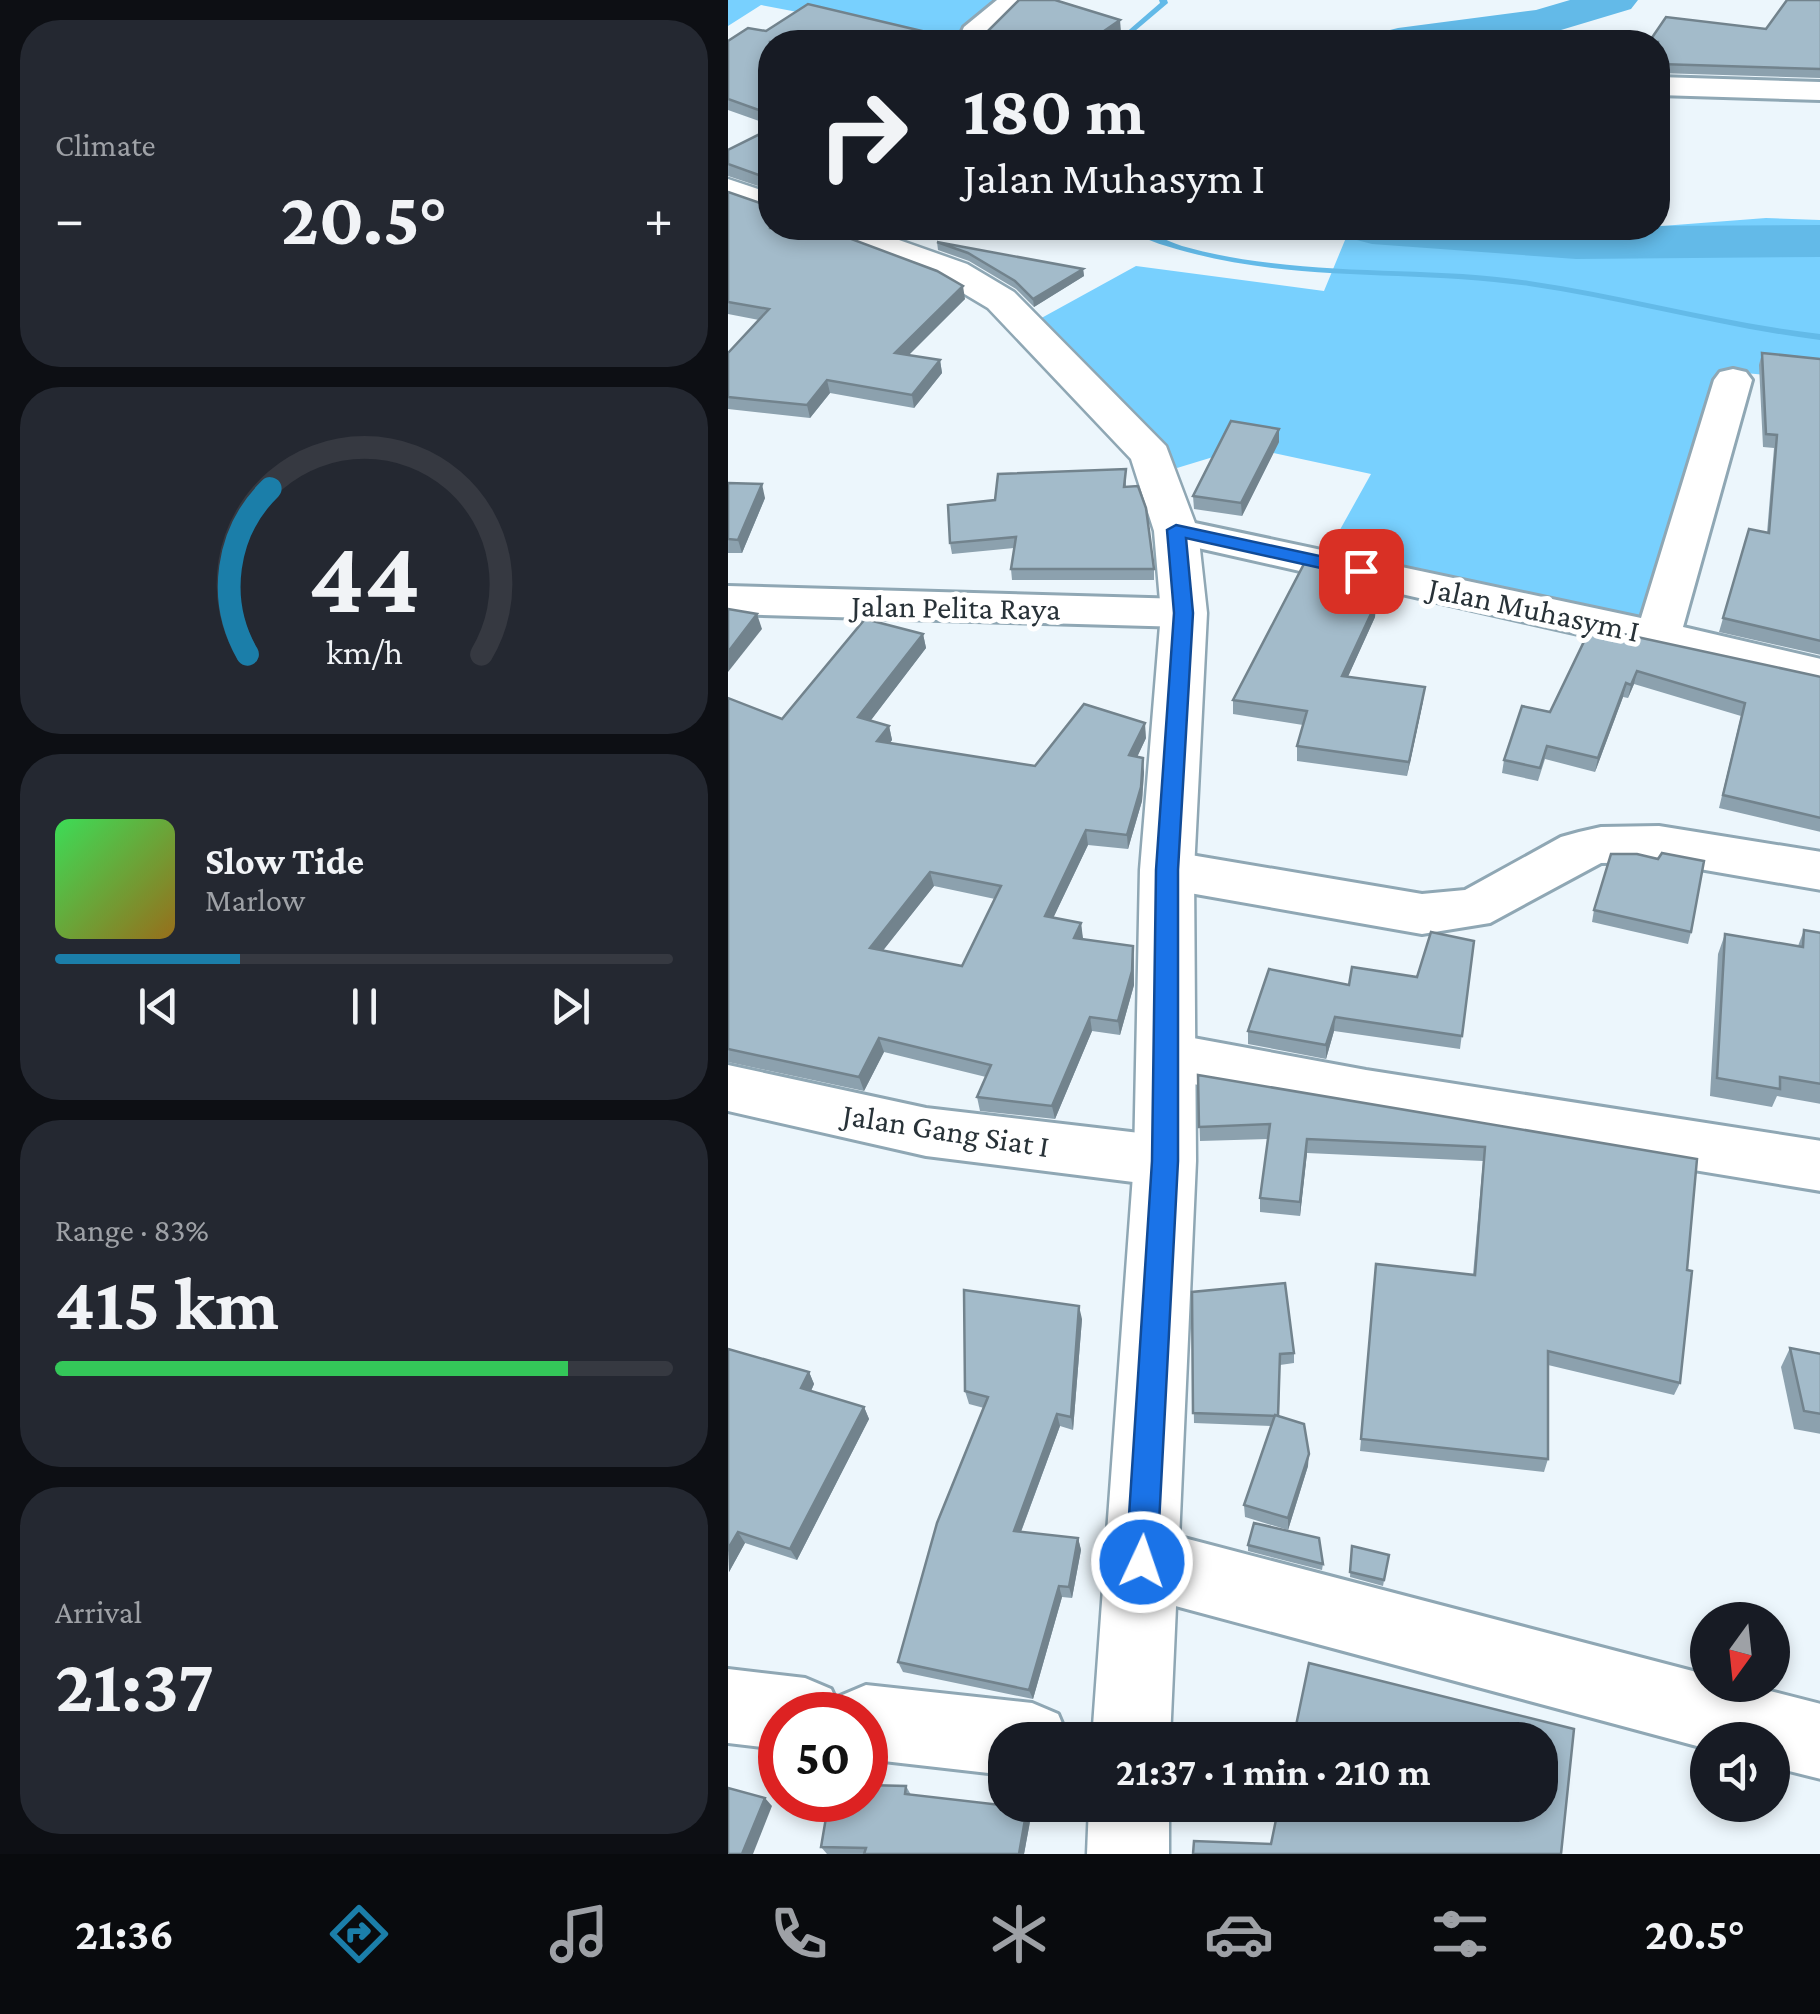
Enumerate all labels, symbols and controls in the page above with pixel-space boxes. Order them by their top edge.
icon: right [798,70,928,200]
text: 180 m [963,71,1145,149]
text: Climate [55,127,156,163]
text: Jalan Muhasym I [963,153,1265,203]
text: 20.5° [280,177,448,260]
text: − [55,188,84,249]
text: + [644,188,673,249]
text: 44 [308,519,420,634]
pin [1319,529,1404,614]
icon: arrive [1334,544,1389,599]
street label: Jalan Muhasym I [1422,568,1643,649]
street label: Jalan Pelita Raya [848,587,1061,627]
text: km/h [325,632,403,672]
text: Slow Tide [205,840,364,882]
text: Marlow [205,882,305,918]
icon: previous [131,979,186,1034]
icon: pause [337,979,392,1034]
icon: next [543,979,598,1034]
street label: Jalan Gang Siat I [837,1095,1052,1164]
text: Range · 83% [55,1212,209,1248]
text: 415 km [55,1262,279,1345]
position arrow [1090,1510,1194,1614]
text: Arrival [55,1594,142,1630]
north arrow [1690,1602,1790,1702]
map controls [1690,1602,1790,1822]
text: 21:37 [55,1644,214,1727]
speed limit sign: 50 [758,1692,888,1822]
button: sound [1690,1722,1790,1822]
text: 21:37 · 1 min · 210 m [1116,1751,1430,1793]
icon: directions [324,1899,394,1969]
icon: music [544,1899,614,1969]
icon: phone [764,1899,834,1969]
icon: climate [984,1899,1054,1969]
icon: car [1204,1899,1274,1969]
icon: filters [1425,1899,1495,1969]
text: 21:36 [75,1909,174,1959]
text: 20.5° [1645,1909,1745,1959]

